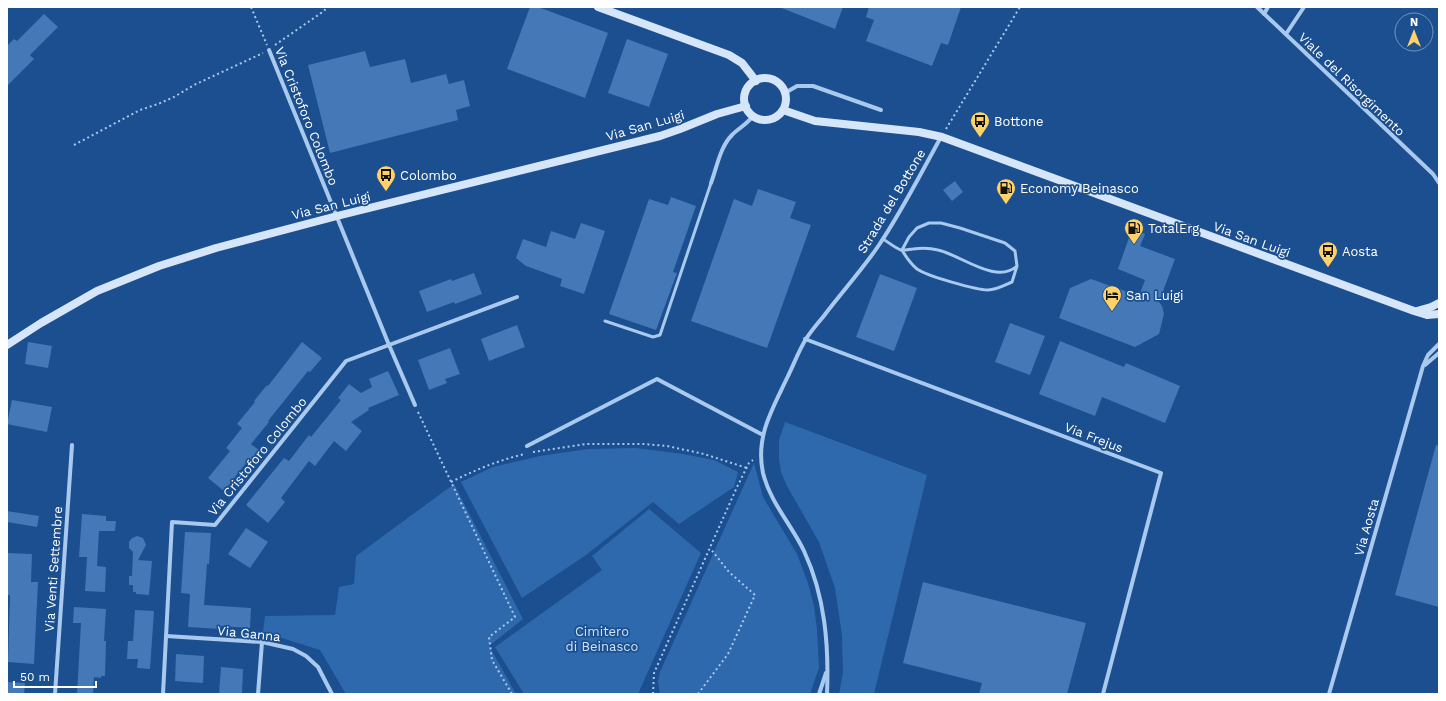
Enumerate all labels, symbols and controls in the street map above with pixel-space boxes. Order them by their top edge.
north arrow [1394,12,1434,52]
text: N [1410,16,1418,29]
street label: Viale del Risorgimento [1295,30,1408,139]
street label: Via Cristoforo Colombo [272,45,341,188]
street label: Via San Luigi [604,107,686,144]
bus stop icon: Bottone [969,110,991,138]
place label: Bottone [994,114,1044,129]
street label: Strada del Bottone [854,146,929,256]
bus stop icon: Colombo [375,164,397,192]
place label: Colombo [400,168,457,183]
fuel station icon: Economy Beinasco [995,177,1017,205]
place label: Economy Beinasco [1020,181,1139,196]
street label: Via San Luigi [290,188,372,223]
fuel station icon: TotalErg [1123,217,1145,245]
street label: Via San Luigi [1211,219,1292,260]
place label: TotalErg [1148,221,1199,236]
bus stop icon: Aosta [1317,240,1339,268]
place label: Aosta [1342,244,1379,259]
hotel icon: San Luigi [1101,284,1123,312]
place label: San Luigi [1126,288,1184,303]
street label: Via Cristoforo Colombo [205,394,310,519]
street label: Via Frejus [1062,419,1125,456]
street label: Via Aosta [1351,496,1382,557]
street label: Via Venti Settembre [42,506,65,632]
street label: Via Ganna [217,623,282,644]
park label: Cimitero di Beinasco [566,624,639,654]
scale bar [14,663,96,689]
text: 50 m [20,670,50,684]

